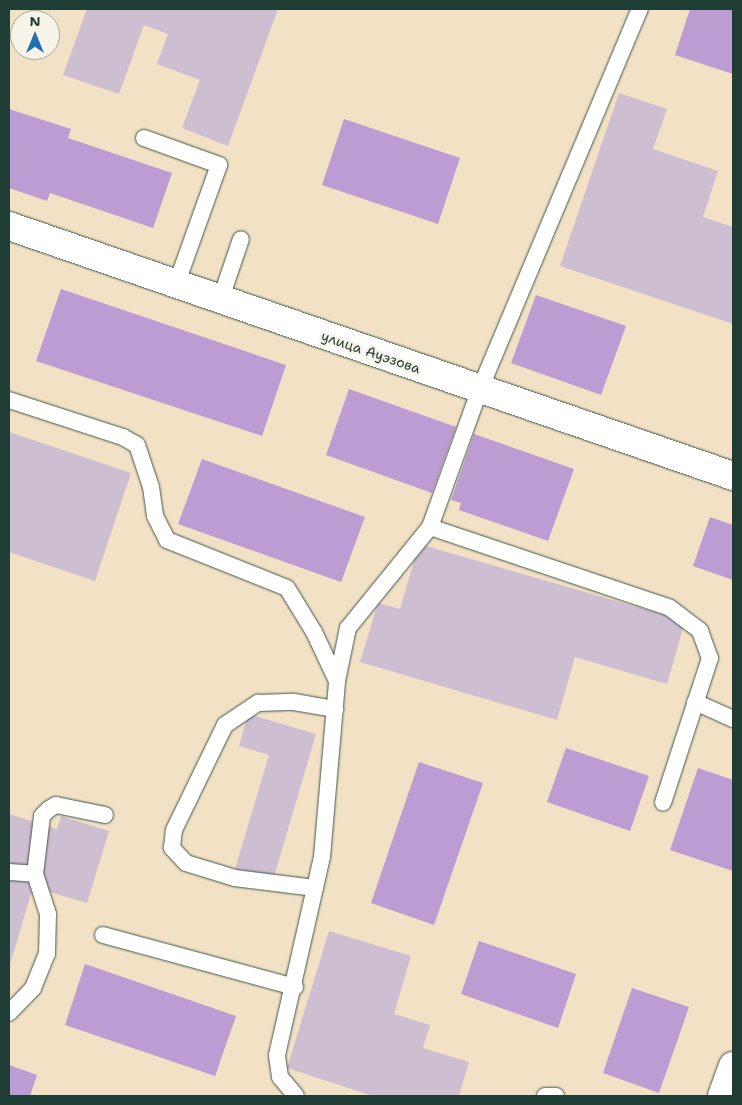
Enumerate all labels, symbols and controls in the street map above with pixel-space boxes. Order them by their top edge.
north arrow [10,10,60,60]
text: N [29,12,41,30]
street label: улица Ауэзова [319,327,423,377]

